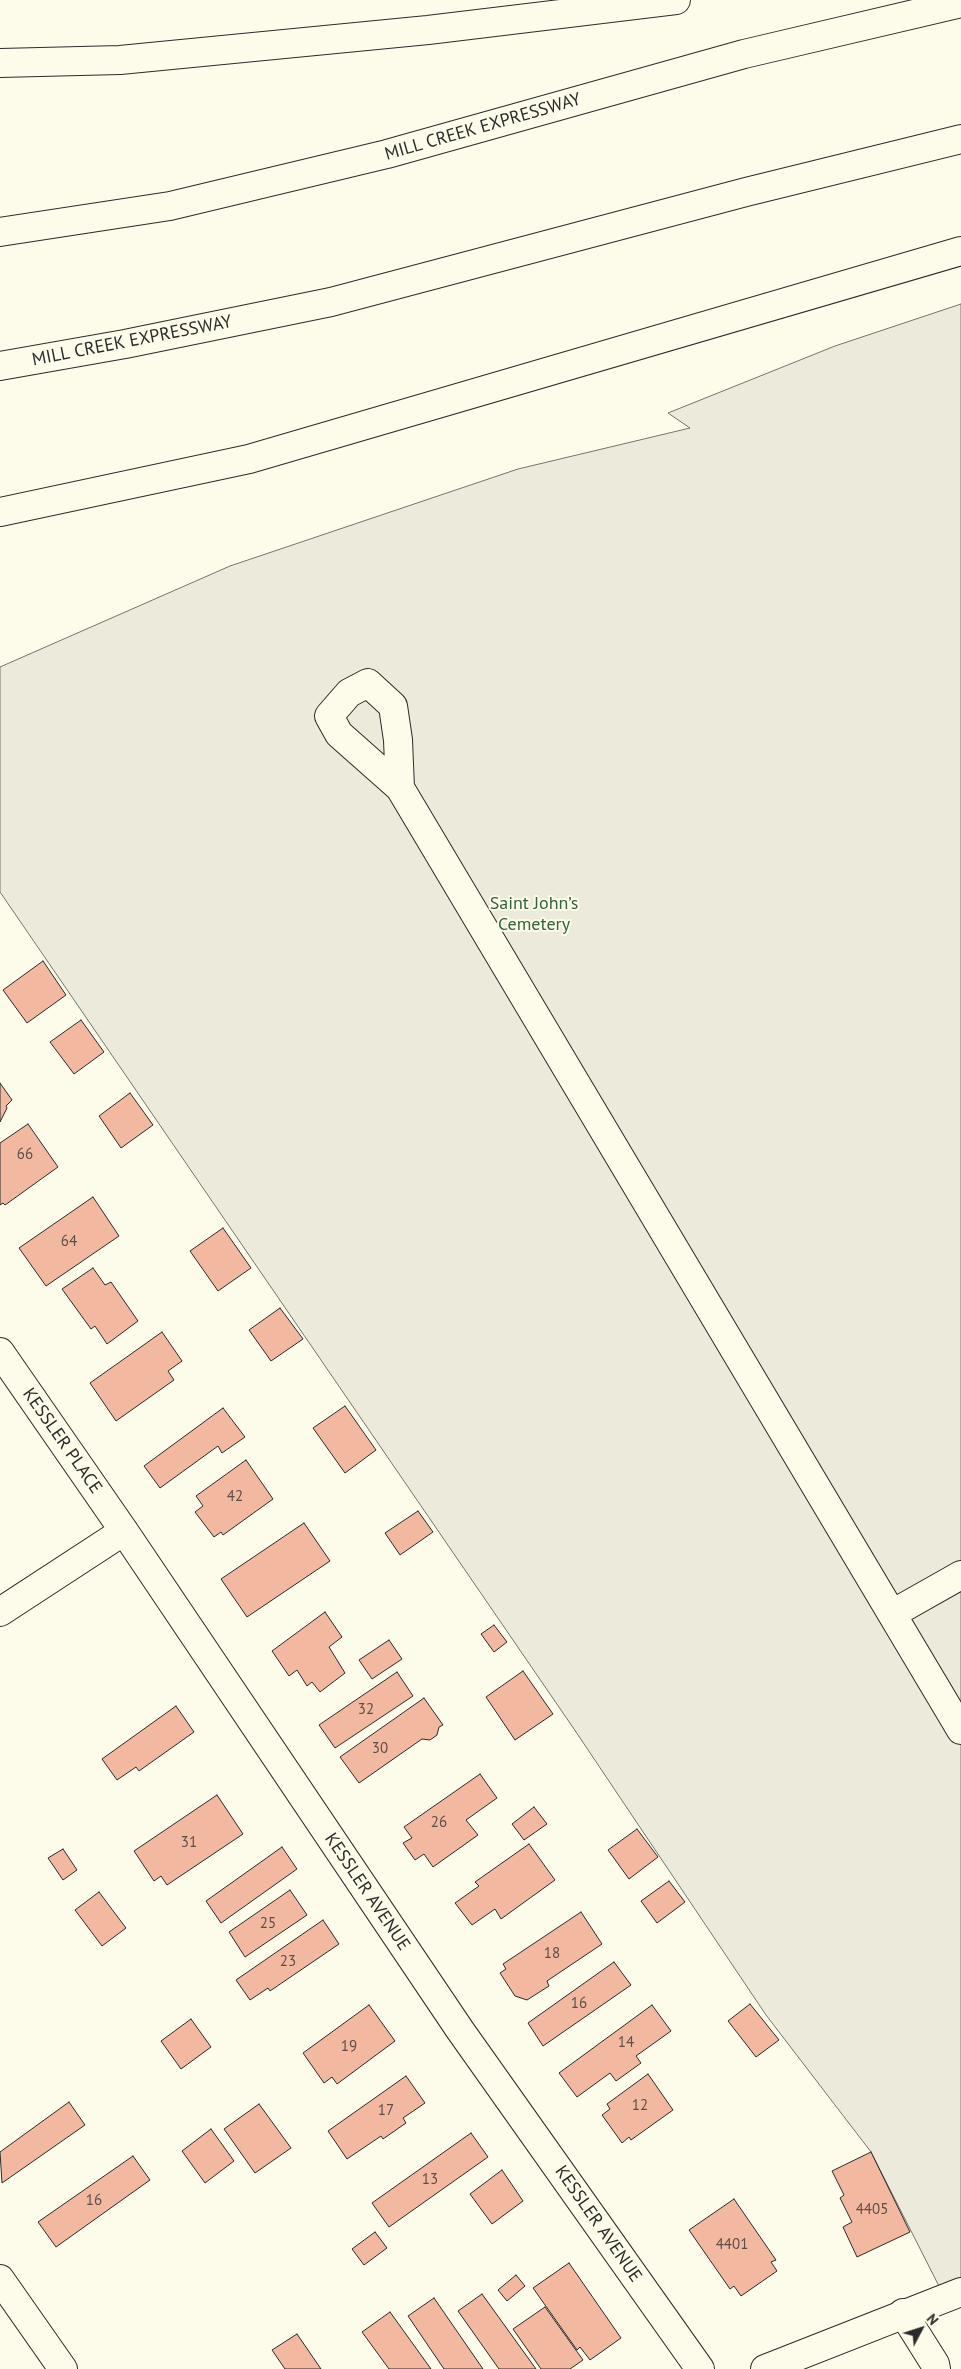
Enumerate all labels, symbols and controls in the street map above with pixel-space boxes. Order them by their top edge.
street label: MILL CREEK EXPRESSWAY [382,89,584,165]
street label: MILL CREEK EXPRESSWAY [30,311,234,371]
park label: Saint John’s Cemetery [490,893,578,936]
house number: 66 [17,1146,33,1164]
house number: 64 [61,1233,77,1251]
street label: KESSLER PLACE [18,1384,106,1498]
house number: 42 [227,1488,243,1506]
house number: 32 [358,1701,374,1719]
house number: 30 [372,1740,388,1758]
house number: 26 [431,1814,447,1832]
street label: KESSLER AVENUE [320,1829,414,1955]
house number: 31 [181,1834,197,1852]
house number: 25 [260,1915,276,1933]
house number: 18 [544,1945,560,1963]
house number: 23 [280,1953,296,1971]
house number: 16 [571,1995,587,2013]
house number: 14 [618,2034,634,2052]
house number: 19 [341,2038,357,2056]
house number: 12 [632,2097,648,2115]
house number: 17 [378,2102,394,2120]
street label: KESSLER AVENUE [550,2162,646,2286]
house number: 13 [422,2171,438,2189]
house number: 16 [86,2192,102,2210]
house number: 4405 [856,2201,888,2219]
house number: 4401 [716,2236,748,2254]
north arrow [896,2304,946,2354]
text: N [923,2310,942,2329]

